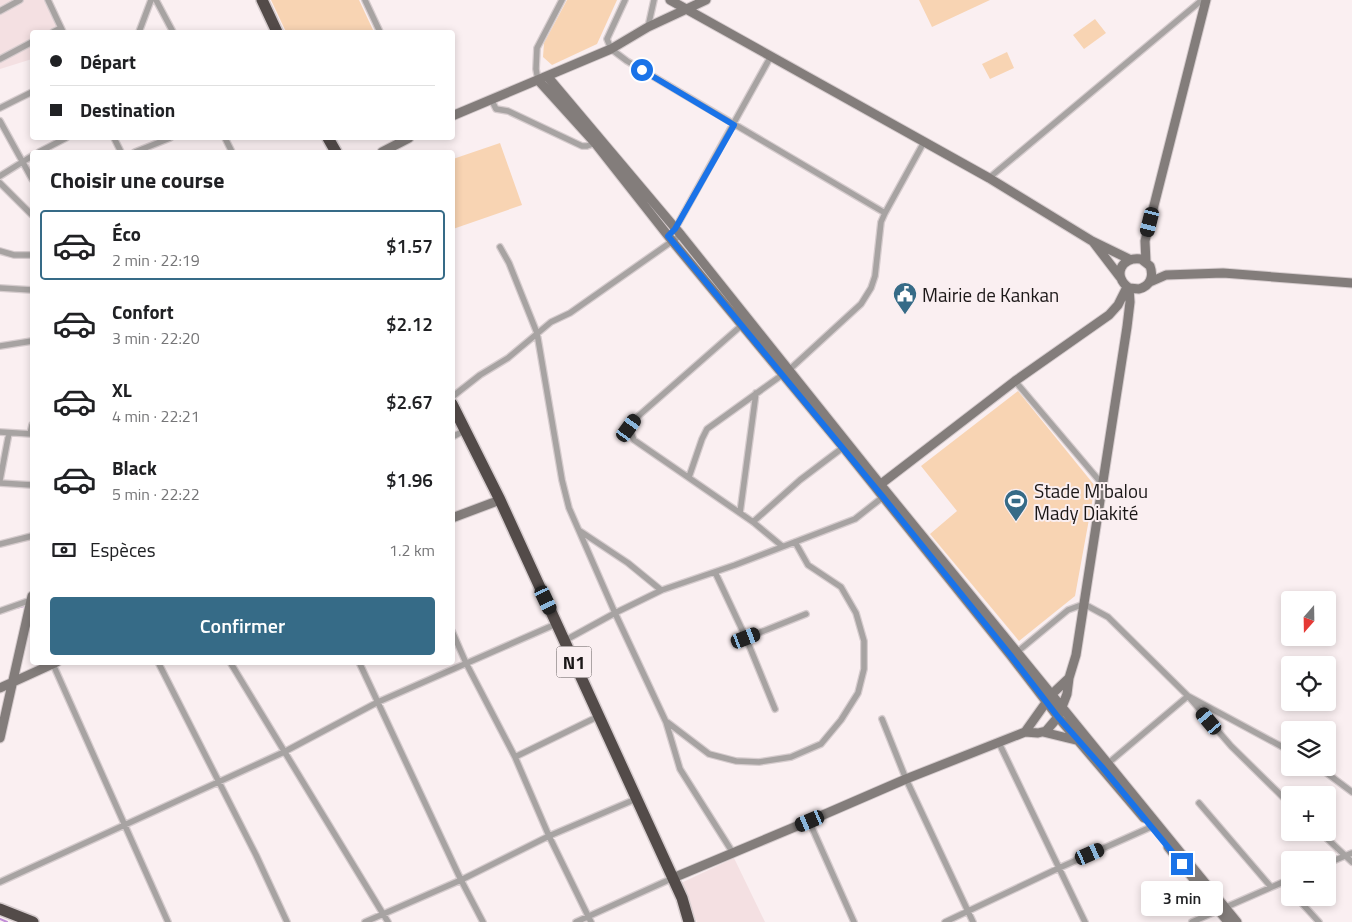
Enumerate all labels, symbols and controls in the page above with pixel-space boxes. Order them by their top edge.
text: Départ [80,47,136,76]
route start [631,59,653,81]
text: Destination [80,95,175,124]
text: Choisir une course [50,163,224,197]
car [1139,206,1160,238]
text: Éco [112,219,141,248]
icon: car [52,223,97,268]
text: $1.57 [386,231,433,260]
text: 2 min · 22:19 [112,248,200,272]
place label: Mairie de Kankan [922,280,1059,309]
public building icon: Mairie de Kankan [892,281,918,315]
text: Confort [112,297,174,326]
icon: car [52,301,97,346]
text: $2.12 [386,309,433,338]
text: 3 min · 22:20 [112,326,200,350]
text: XL [112,375,132,404]
icon: car [52,379,97,424]
text: $2.67 [386,387,433,416]
text: 4 min · 22:21 [112,404,200,428]
car [614,411,643,445]
text: Black [112,453,157,482]
icon: car [52,457,97,502]
text: $1.96 [386,465,433,494]
place label: Stade M'balou Mady Diakité [1034,476,1148,527]
text: 5 min · 22:22 [112,482,200,506]
sports icon: Stade M'balou Mady Diakité [1003,488,1029,522]
text: Espèces [90,535,156,564]
icon: cash [50,536,78,564]
text: 1.2 km [389,538,435,562]
car [532,583,559,617]
north arrow [1281,591,1336,646]
map controls [1281,591,1336,906]
button: Confirmer [50,597,435,655]
car [729,626,762,650]
road number: N1 [556,646,592,678]
button: locate [1281,656,1336,711]
car [1193,705,1224,737]
button: layers [1281,721,1336,776]
button: + [1281,786,1336,841]
car [793,808,826,834]
car [1073,841,1106,867]
button: − [1281,851,1336,906]
route end [1171,853,1193,875]
callout: 3 min [1141,882,1223,916]
text: 3 min [1163,886,1201,910]

